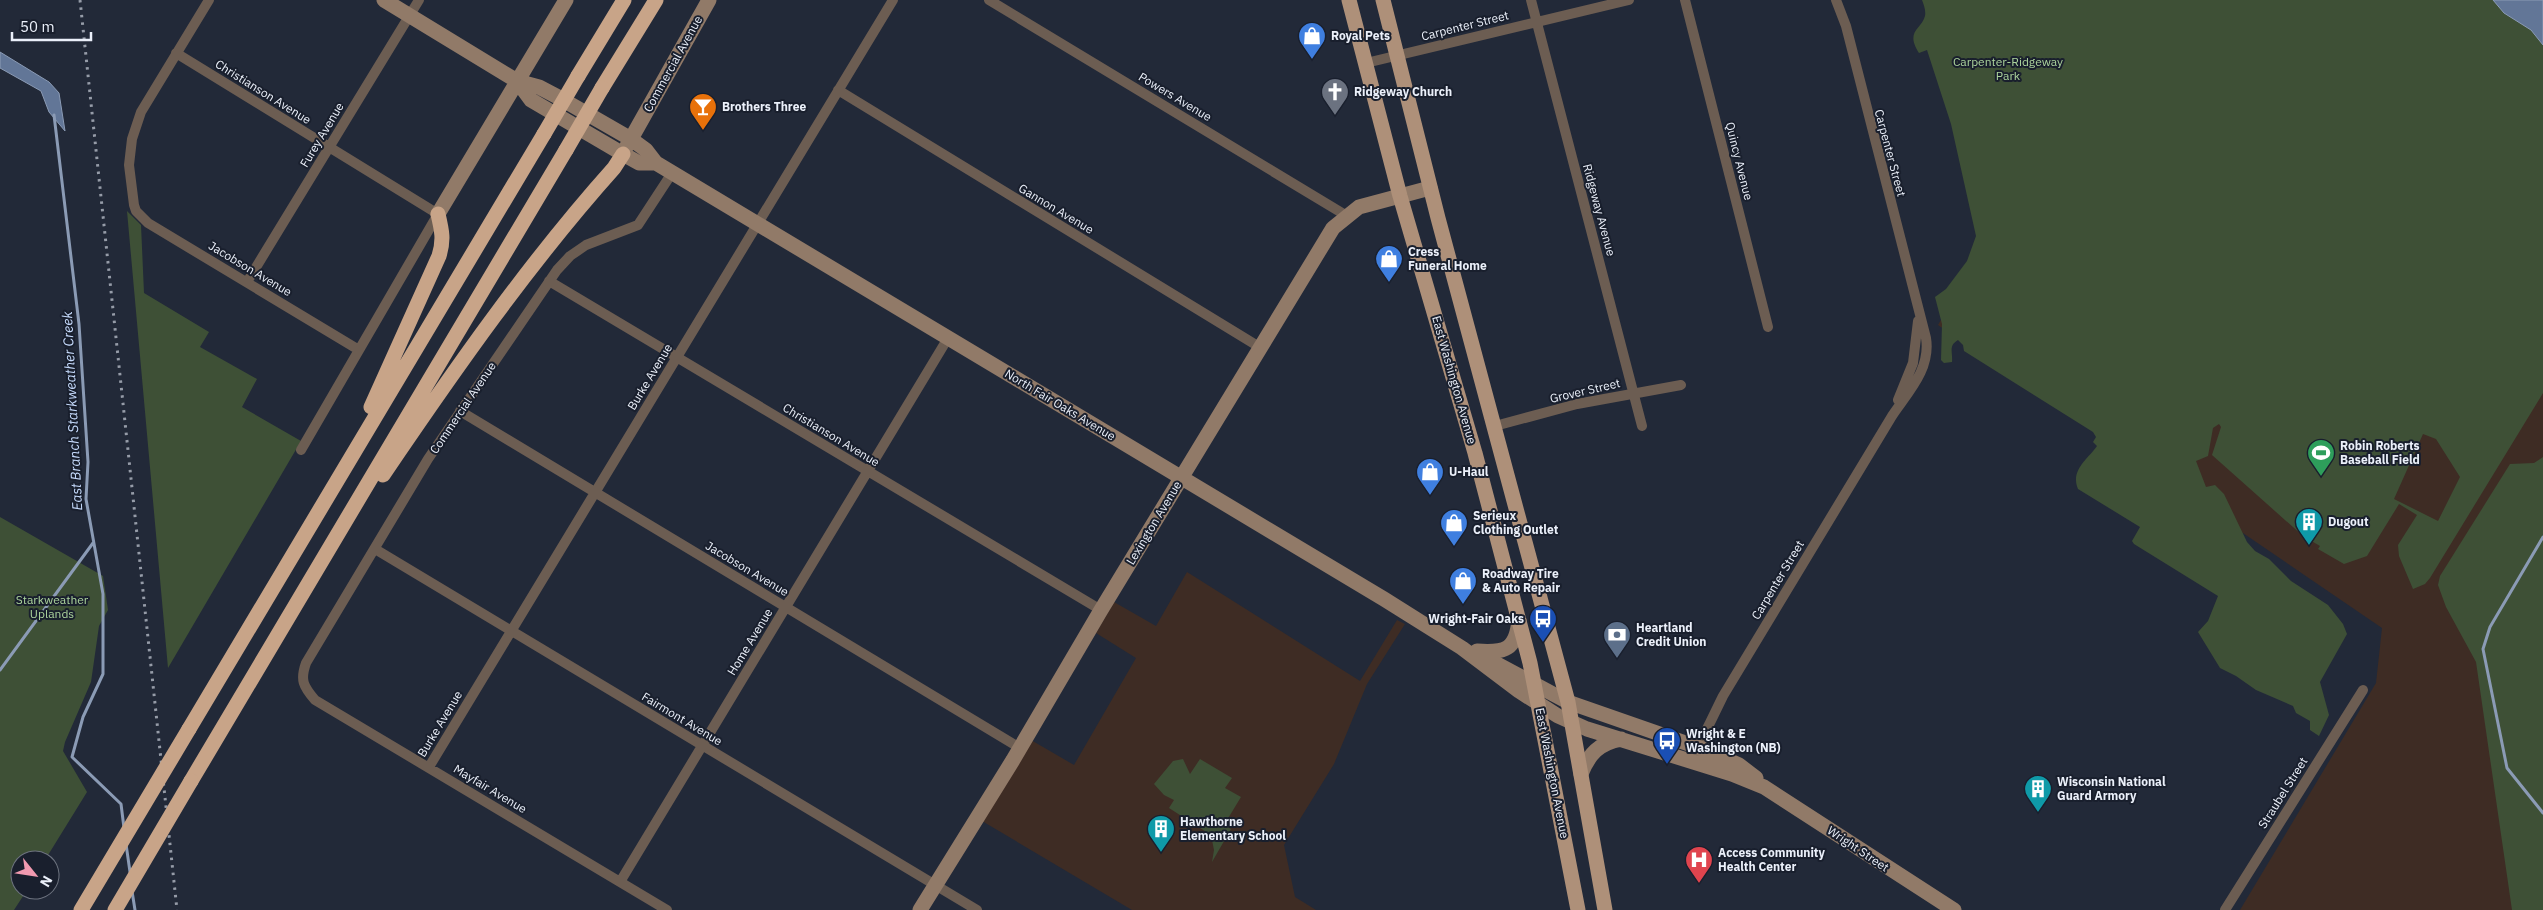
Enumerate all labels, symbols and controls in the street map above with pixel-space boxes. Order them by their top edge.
street label: Carpenter Street [1420,7,1510,44]
scale bar [12,10,91,42]
street label: Commercial Avenue [640,13,705,114]
text: 50 m [20,17,55,36]
shop icon: Royal Pets [1297,21,1327,60]
place label: Royal Pets [1331,28,1390,43]
park label: Carpenter-Ridgeway Park [1953,54,2063,83]
street label: Christianson Avenue [213,56,314,127]
street label: Powers Avenue [1136,69,1215,124]
church icon: Ridgeway Church [1320,77,1350,116]
place label: Ridgeway Church [1354,84,1452,99]
bar icon: Brothers Three [688,92,718,131]
street label: Furey Avenue [296,99,347,170]
place label: Brothers Three [722,99,806,114]
street label: Carpenter Street [1872,108,1909,198]
street label: Quincy Avenue [1723,120,1757,202]
street label: Ridgeway Avenue [1580,162,1619,258]
street label: Gannon Avenue [1016,180,1097,237]
street label: Jacobson Avenue [206,238,295,300]
shop icon: Cress Funeral Home [1374,244,1404,283]
place label: Cress Funeral Home [1408,244,1487,273]
water label: East Branch Starkweather Creek [58,310,86,511]
street label: East Washington Avenue [1429,314,1480,446]
street label: Burke Avenue [624,341,675,413]
street label: Commercial Avenue [426,359,499,457]
street label: North Fair Oaks Avenue [1002,366,1119,444]
street label: Grover Street [1548,375,1622,406]
street label: Christianson Avenue [780,400,883,470]
sports icon: Robin Roberts Baseball Field [2306,438,2336,477]
place label: Robin Roberts Baseball Field [2340,438,2420,467]
shop icon: U-Haul [1415,457,1445,496]
place label: U-Haul [1449,464,1489,479]
street label: Lexington Avenue [1123,478,1185,567]
building icon: Dugout [2294,507,2324,546]
shop icon: Serieux Clothing Outlet [1439,508,1469,547]
place label: Serieux Clothing Outlet [1473,508,1559,537]
place label: Dugout [2328,514,2369,529]
street label: Jacobson Avenue [703,538,792,600]
street label: Carpenter Street [1748,538,1807,622]
shop icon: Roadway Tire & Auto Repair [1448,566,1478,605]
place label: Roadway Tire & Auto Repair [1482,566,1560,595]
park label: Starkweather Uplands [16,592,89,621]
bus stop icon: Wright-Fair Oaks [1528,604,1558,643]
street label: Home Avenue [724,605,776,678]
place label: Wright-Fair Oaks [1428,611,1524,626]
bank icon: Heartland Credit Union [1602,620,1632,659]
place label: Heartland Credit Union [1636,620,1706,649]
street label: Burke Avenue [414,688,465,760]
street label: Fairmont Avenue [639,689,726,749]
street label: East Washington Avenue [1532,706,1573,840]
bus stop icon: Wright & E Washington (NB) [1652,726,1682,765]
place label: Wright & E Washington (NB) [1686,726,1781,755]
street label: Straubel Street [2255,754,2310,831]
street label: Mayfair Avenue [451,761,530,817]
building icon: Wisconsin National Guard Armory [2023,774,2053,813]
place label: Wisconsin National Guard Armory [2057,774,2166,803]
building icon: Hawthorne Elementary School [1146,814,1176,853]
place label: Hawthorne Elementary School [1180,814,1286,843]
street label: Wright Street [1825,822,1892,875]
hospital icon: Access Community Health Center [1684,845,1714,884]
place label: Access Community Health Center [1718,845,1825,874]
north arrow [10,850,60,900]
text: N [36,873,57,890]

